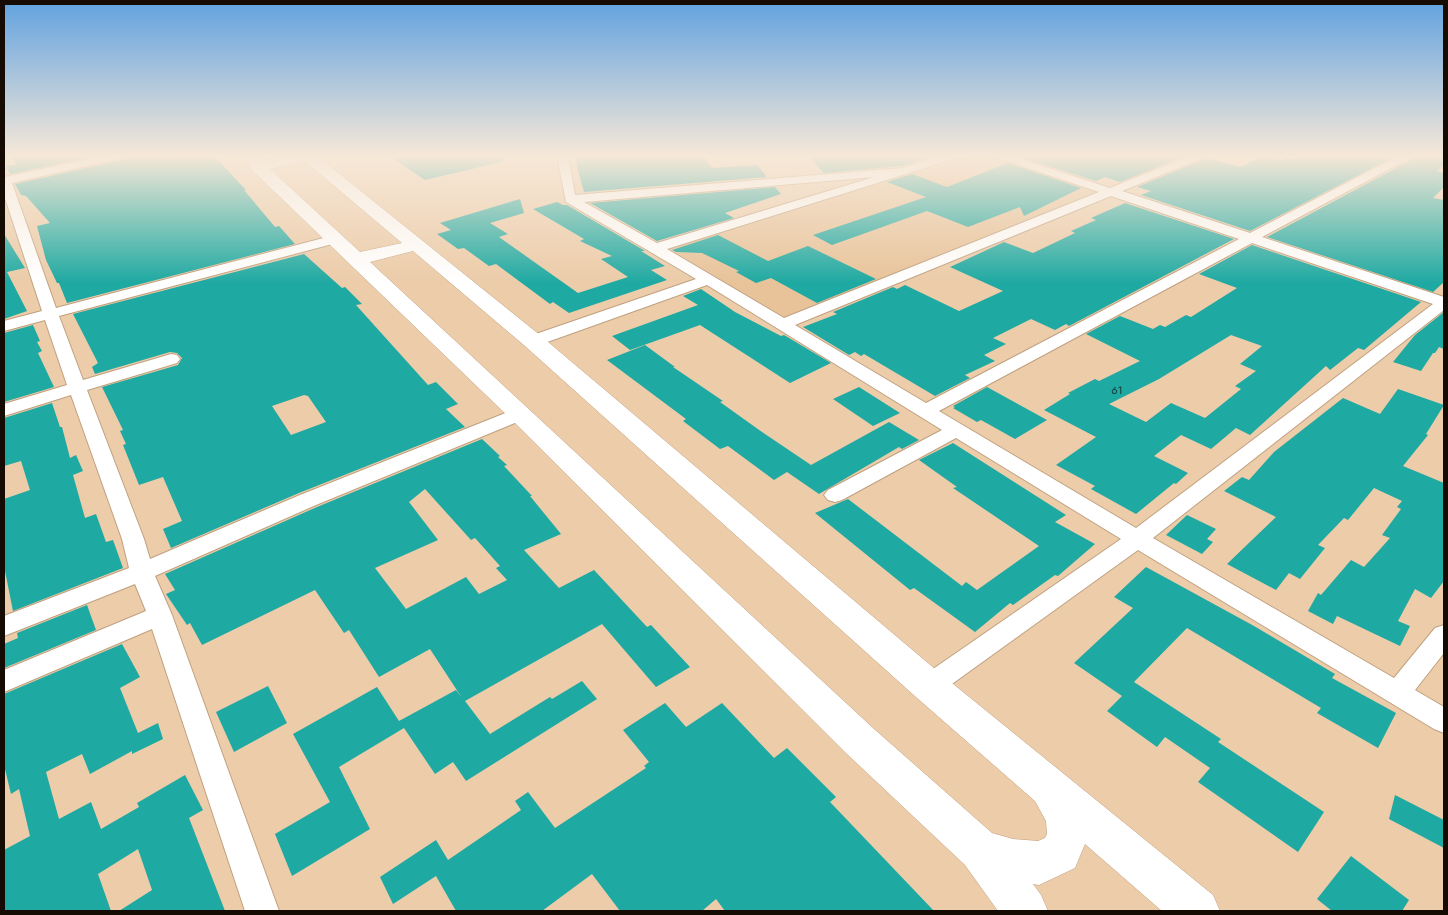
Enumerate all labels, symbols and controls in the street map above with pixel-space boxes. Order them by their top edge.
house number: 61 [1111,384,1123,398]

